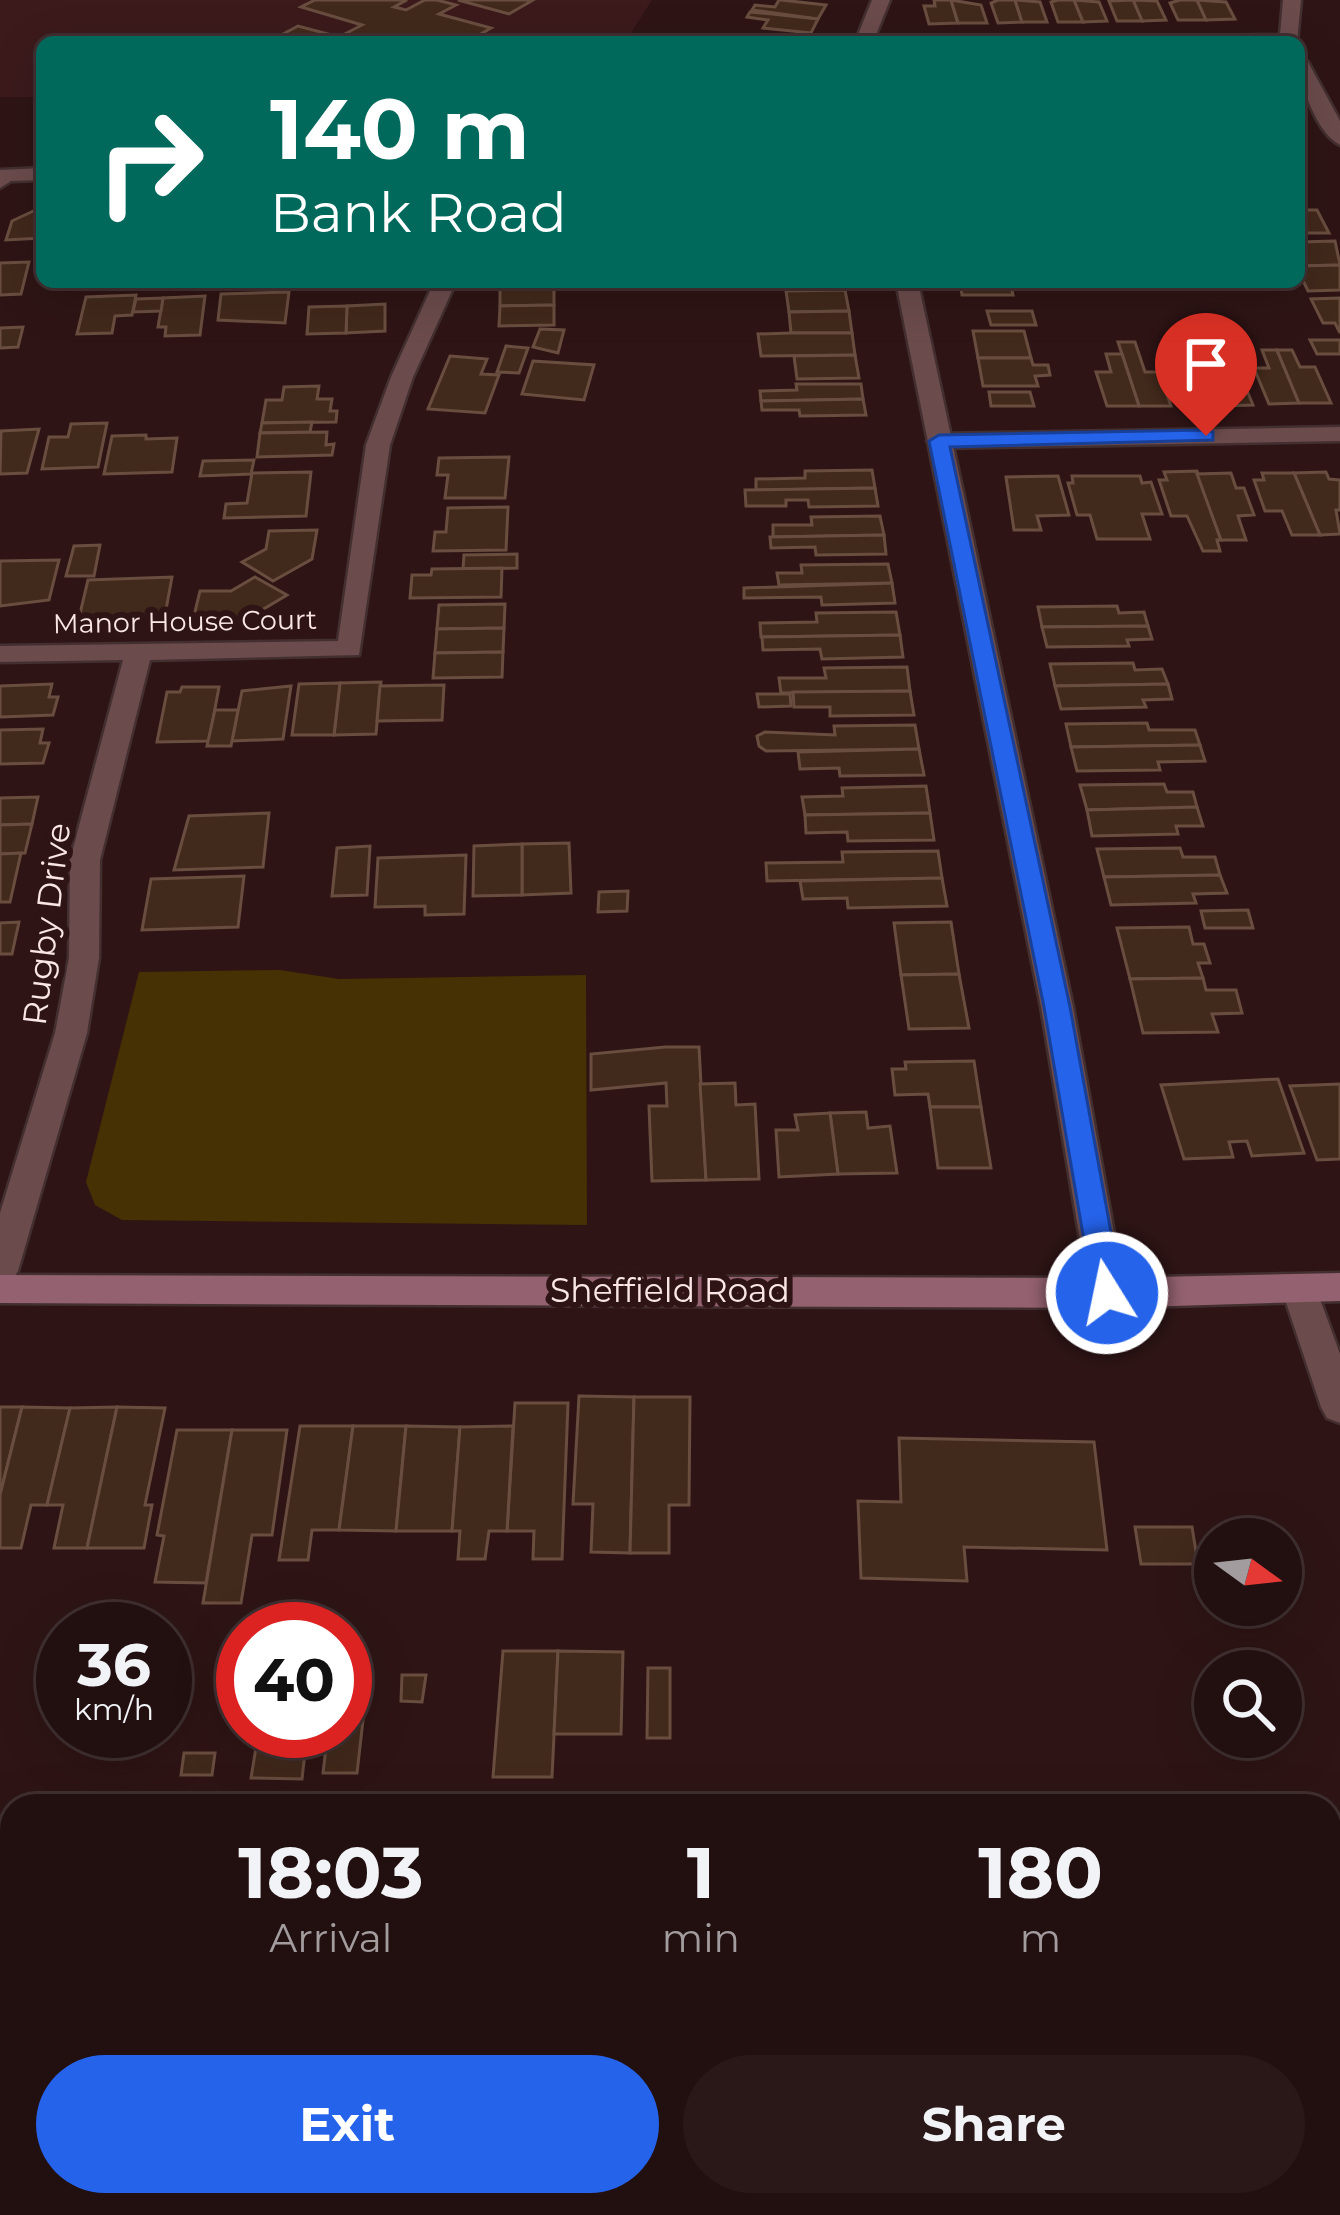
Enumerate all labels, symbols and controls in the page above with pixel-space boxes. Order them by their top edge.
text: 140 m [270,78,530,180]
icon: right [72,84,228,240]
text: Bank Road [270,180,567,246]
pin [1155,313,1257,436]
icon: arrive [1173,331,1239,397]
street label: Manor House Court [53,603,317,640]
street label: Rugby Drive [14,821,78,1027]
position arrow [1044,1230,1170,1356]
street label: Sheffield Road [550,1270,790,1310]
north arrow [1194,1518,1302,1626]
map controls [1194,1518,1302,1758]
speed limit sign: 40 [216,1602,372,1758]
text: 36 [77,1628,151,1701]
button: search [1194,1650,1302,1758]
text: km/h [74,1691,154,1728]
text: 18:03 [238,1828,424,1916]
text: 1 [687,1828,715,1916]
text: 180 [978,1828,1103,1916]
text: Arrival [269,1914,392,1962]
text: min [662,1914,740,1962]
text: m [1020,1914,1061,1962]
button: Exit [36,2055,659,2193]
button: Share [683,2055,1305,2193]

